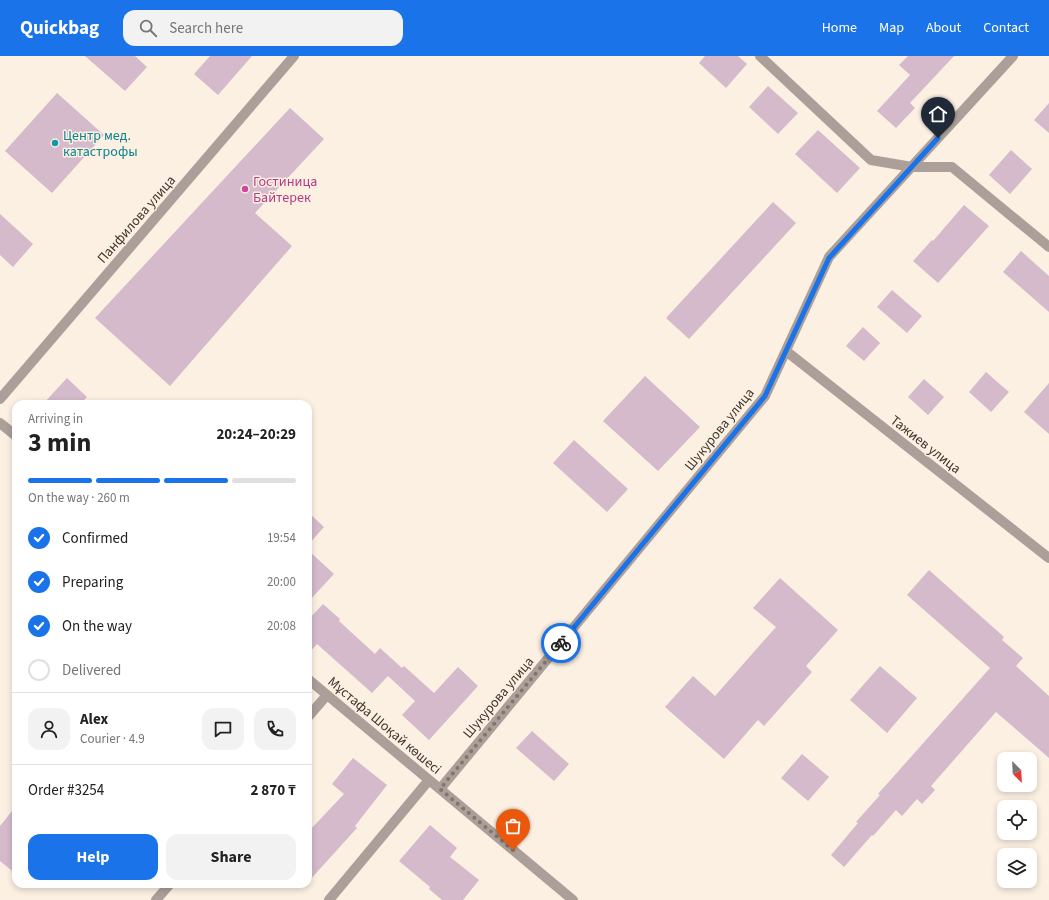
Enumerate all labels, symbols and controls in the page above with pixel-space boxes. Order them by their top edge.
search box [123,10,403,46]
text: Quickbag [20,15,99,42]
icon: search [137,17,159,39]
text: Search here [169,18,243,39]
text: Home [822,18,857,38]
text: Map [879,18,904,38]
text: About [926,18,961,38]
text: Contact [983,18,1029,38]
pin [921,97,955,138]
icon: home [927,103,949,125]
place label: Центр мед. катастрофы [63,126,138,162]
marker: Центр мед. катастрофы [50,138,60,148]
street label: Панфилова улица [93,171,181,268]
place label: Гостиница Байтерек [253,172,317,208]
marker: Гостиница Байтерек [240,184,250,194]
street label: Шукурова улица [680,384,759,475]
text: Arriving in [28,410,83,428]
street label: Тажиев улица [886,411,965,479]
text: 3 min [28,424,91,461]
text: 20:24–20:29 [216,424,296,445]
text: On the way · 260 m [28,489,130,507]
icon: check [28,527,50,549]
text: Confirmed [62,528,128,549]
text: 19:54 [267,529,296,547]
icon: check [28,571,50,593]
text: Preparing [62,572,123,593]
text: 20:00 [267,573,296,591]
icon: check [28,615,50,637]
text: On the way [62,616,132,637]
text: 20:08 [267,617,296,635]
courier [541,623,581,663]
icon: bike [550,632,572,654]
street label: Шукурова улица [459,652,539,743]
text: Delivered [62,660,121,681]
street label: Мұстафа Шоқай көшесі [323,672,445,779]
button: person [28,708,70,750]
button: chat [202,708,244,750]
button: phone [254,708,296,750]
text: Alex [80,709,108,730]
text: Courier · 4.9 [80,730,145,748]
north arrow [997,752,1037,792]
map controls [997,752,1037,888]
text: Order #3254 [28,780,104,801]
text: 2 870 ₸ [250,780,296,801]
button: locate [997,800,1037,840]
pin [496,809,530,850]
icon: bag [502,815,524,837]
button: Help [28,834,158,880]
button: Share [166,834,296,880]
button: layers [997,848,1037,888]

